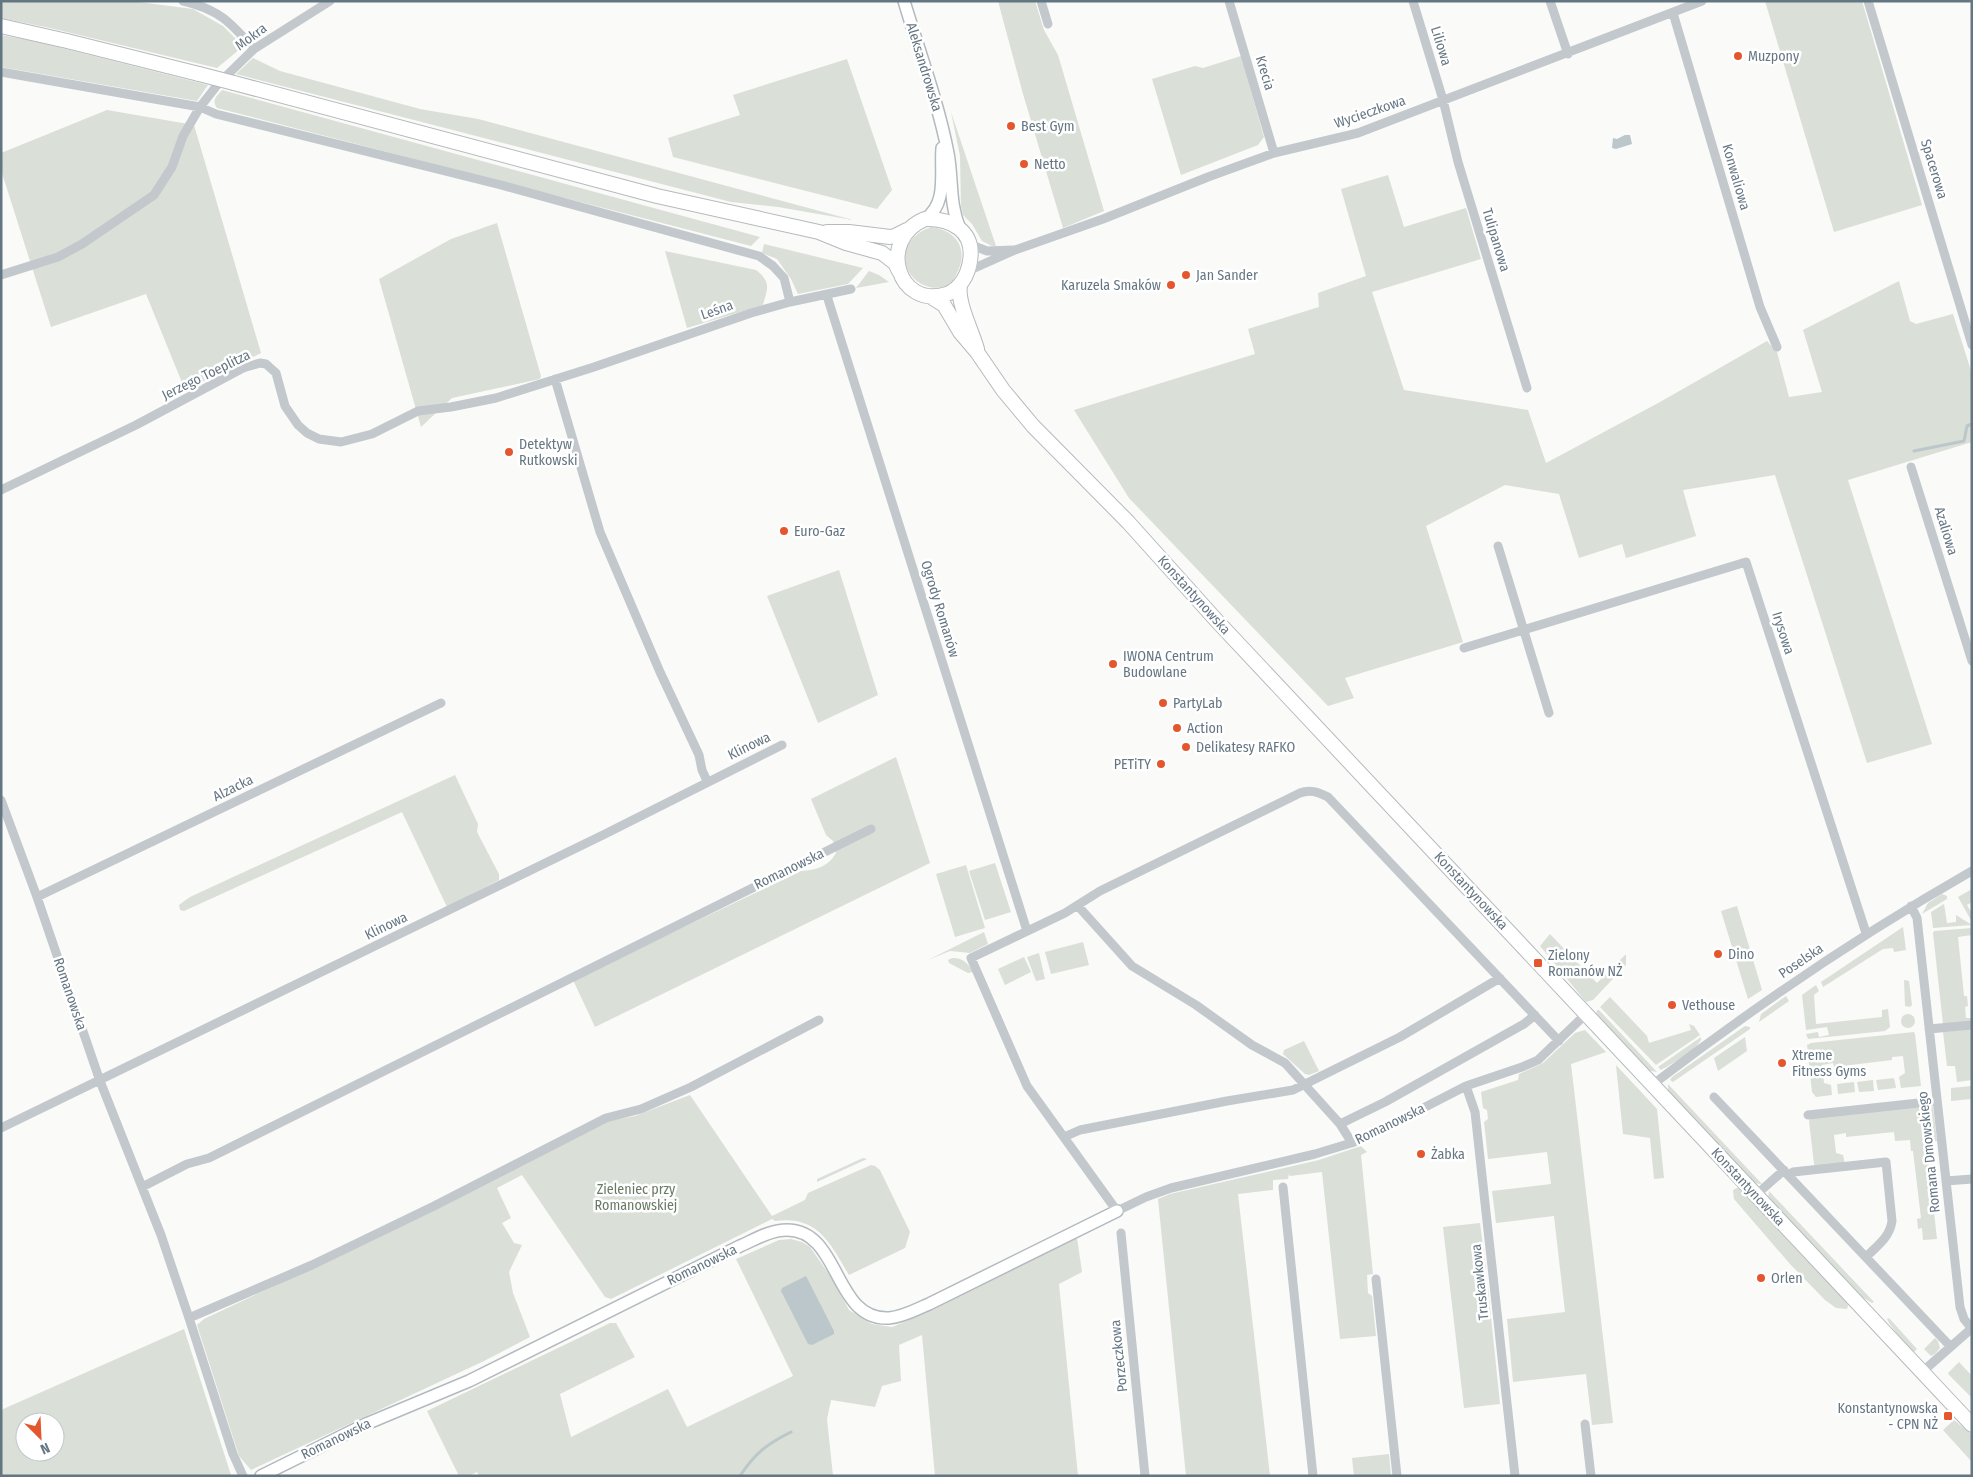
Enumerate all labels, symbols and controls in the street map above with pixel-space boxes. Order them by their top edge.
street label: Mokra [232,20,270,54]
street label: Aleksandrowska [902,20,946,114]
street label: Liliowa [1427,24,1455,68]
place label: Muzpony [1748,48,1800,65]
marker: Muzpony [1732,50,1744,62]
street label: Krecia [1252,54,1278,92]
street label: Wycieczkowa [1332,92,1408,132]
place label: Best Gym [1021,118,1074,135]
marker: Best Gym [1005,120,1017,132]
street label: Spacerowa [1917,137,1951,201]
street label: Konwaliowa [1718,142,1754,212]
place label: Netto [1034,156,1066,173]
marker: Netto [1018,158,1030,170]
street label: Tulipanowa [1478,206,1514,274]
place label: Jan Sander [1196,267,1258,284]
marker: Jan Sander [1180,269,1192,281]
place label: Karuzela Smaków [1061,277,1161,294]
marker: Karuzela Smaków [1165,279,1177,291]
street label: Leśna [699,297,736,323]
street label: Jerzego Toeplitza [159,346,253,404]
place label: Detektyw Rutkowski [519,436,578,469]
marker: Detektyw Rutkowski [503,446,515,458]
street label: Azaliowa [1931,505,1961,557]
place label: Euro-Gaz [794,523,846,540]
marker: Euro-Gaz [778,525,790,537]
street label: Konstantynowska [1154,552,1234,638]
street label: Ogrody Romanów [917,558,963,660]
street label: Irysowa [1768,610,1798,657]
place label: IWONA Centrum Budowlane [1123,648,1214,681]
marker: IWONA Centrum Budowlane [1107,658,1119,670]
place label: PartyLab [1173,695,1223,712]
marker: PartyLab [1157,697,1169,709]
place label: Action [1187,720,1223,737]
marker: Action [1171,722,1183,734]
street label: Klinowa [725,728,773,764]
place label: Delikatesy RAFKO [1196,739,1295,756]
marker: Delikatesy RAFKO [1180,741,1192,753]
place label: PETiTY [1114,756,1151,773]
marker: PETiTY [1155,758,1167,770]
street label: Alzacka [210,771,256,805]
street label: Romanowska [751,845,827,893]
street label: Konstantynowska [1431,848,1512,934]
street label: Klinowa [362,908,410,944]
street label: Poselska [1776,940,1827,982]
place label: Dino [1728,946,1754,963]
place label: Zielony Romanów NŻ [1548,947,1623,980]
marker: Dino [1712,948,1724,960]
street label: Romanowska [50,956,90,1033]
marker: Zielony Romanów NŻ [1532,957,1544,969]
place label: Vethouse [1682,997,1735,1014]
marker: Vethouse [1666,999,1678,1011]
place label: Xtreme Fitness Gyms [1792,1047,1866,1080]
marker: Xtreme Fitness Gyms [1776,1057,1788,1069]
street label: Romana Dmowskiego [1914,1090,1944,1214]
street label: Romanowska [1352,1100,1428,1148]
street label: Konstantynowska [1708,1144,1789,1230]
place label: Żabka [1431,1146,1465,1163]
marker: Żabka [1415,1148,1427,1160]
park label: Zieleniec przy Romanowskiej [595,1181,677,1214]
street label: Romanowska [664,1241,740,1289]
street label: Truskawkowa [1468,1243,1492,1321]
place label: Orlen [1771,1270,1803,1287]
marker: Orlen [1755,1272,1767,1284]
street label: Porzeczkowa [1107,1319,1131,1393]
place label: Konstantynowska - CPN NŻ [1838,1400,1938,1433]
marker: Konstantynowska - CPN NŻ [1942,1410,1954,1422]
north arrow [15,1412,65,1462]
street label: Romanowska [298,1415,374,1463]
text: N [38,1439,52,1458]

